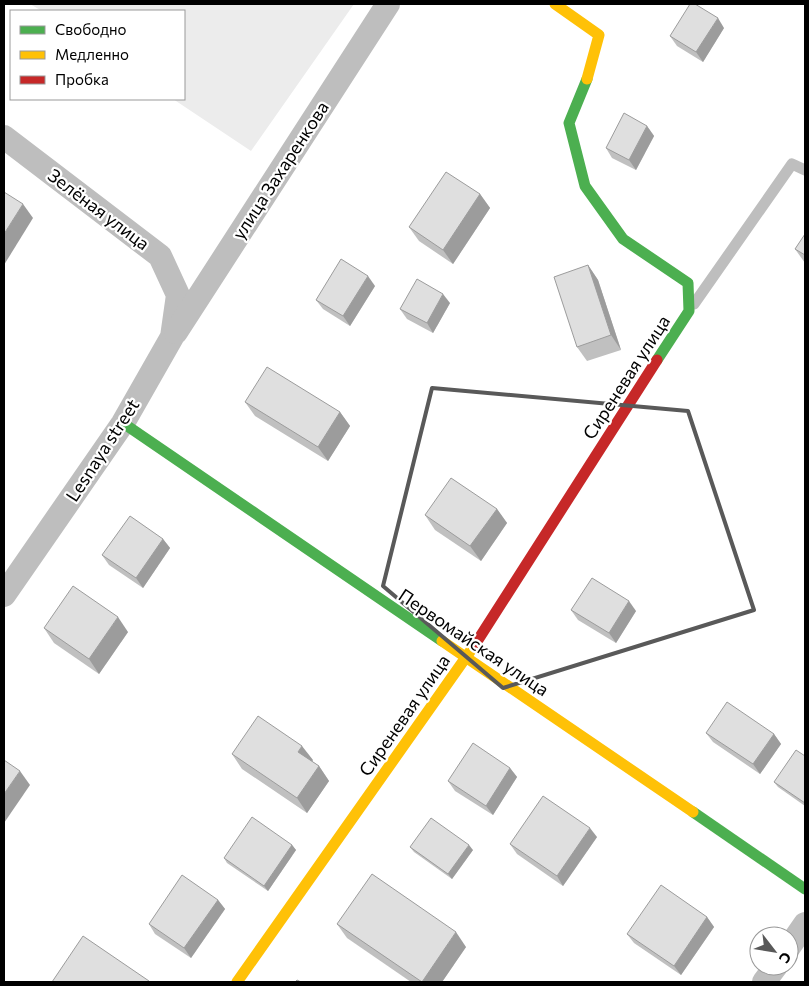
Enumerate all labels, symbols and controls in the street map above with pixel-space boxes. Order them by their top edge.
legend [10,10,185,100]
text: Свободно [55,20,126,38]
text: Медленно [55,45,129,63]
text: Пробка [55,70,109,88]
street label: улица Захаренкова [227,97,333,243]
street label: Зелёная улица [44,164,154,254]
street label: Сиреневая улица [578,311,674,443]
street label: Lesnaya street [61,394,143,506]
street label: Первомайская улица [395,584,553,700]
street label: Сиреневая улица [354,650,454,780]
north arrow [749,926,799,976]
text: С [776,949,795,966]

